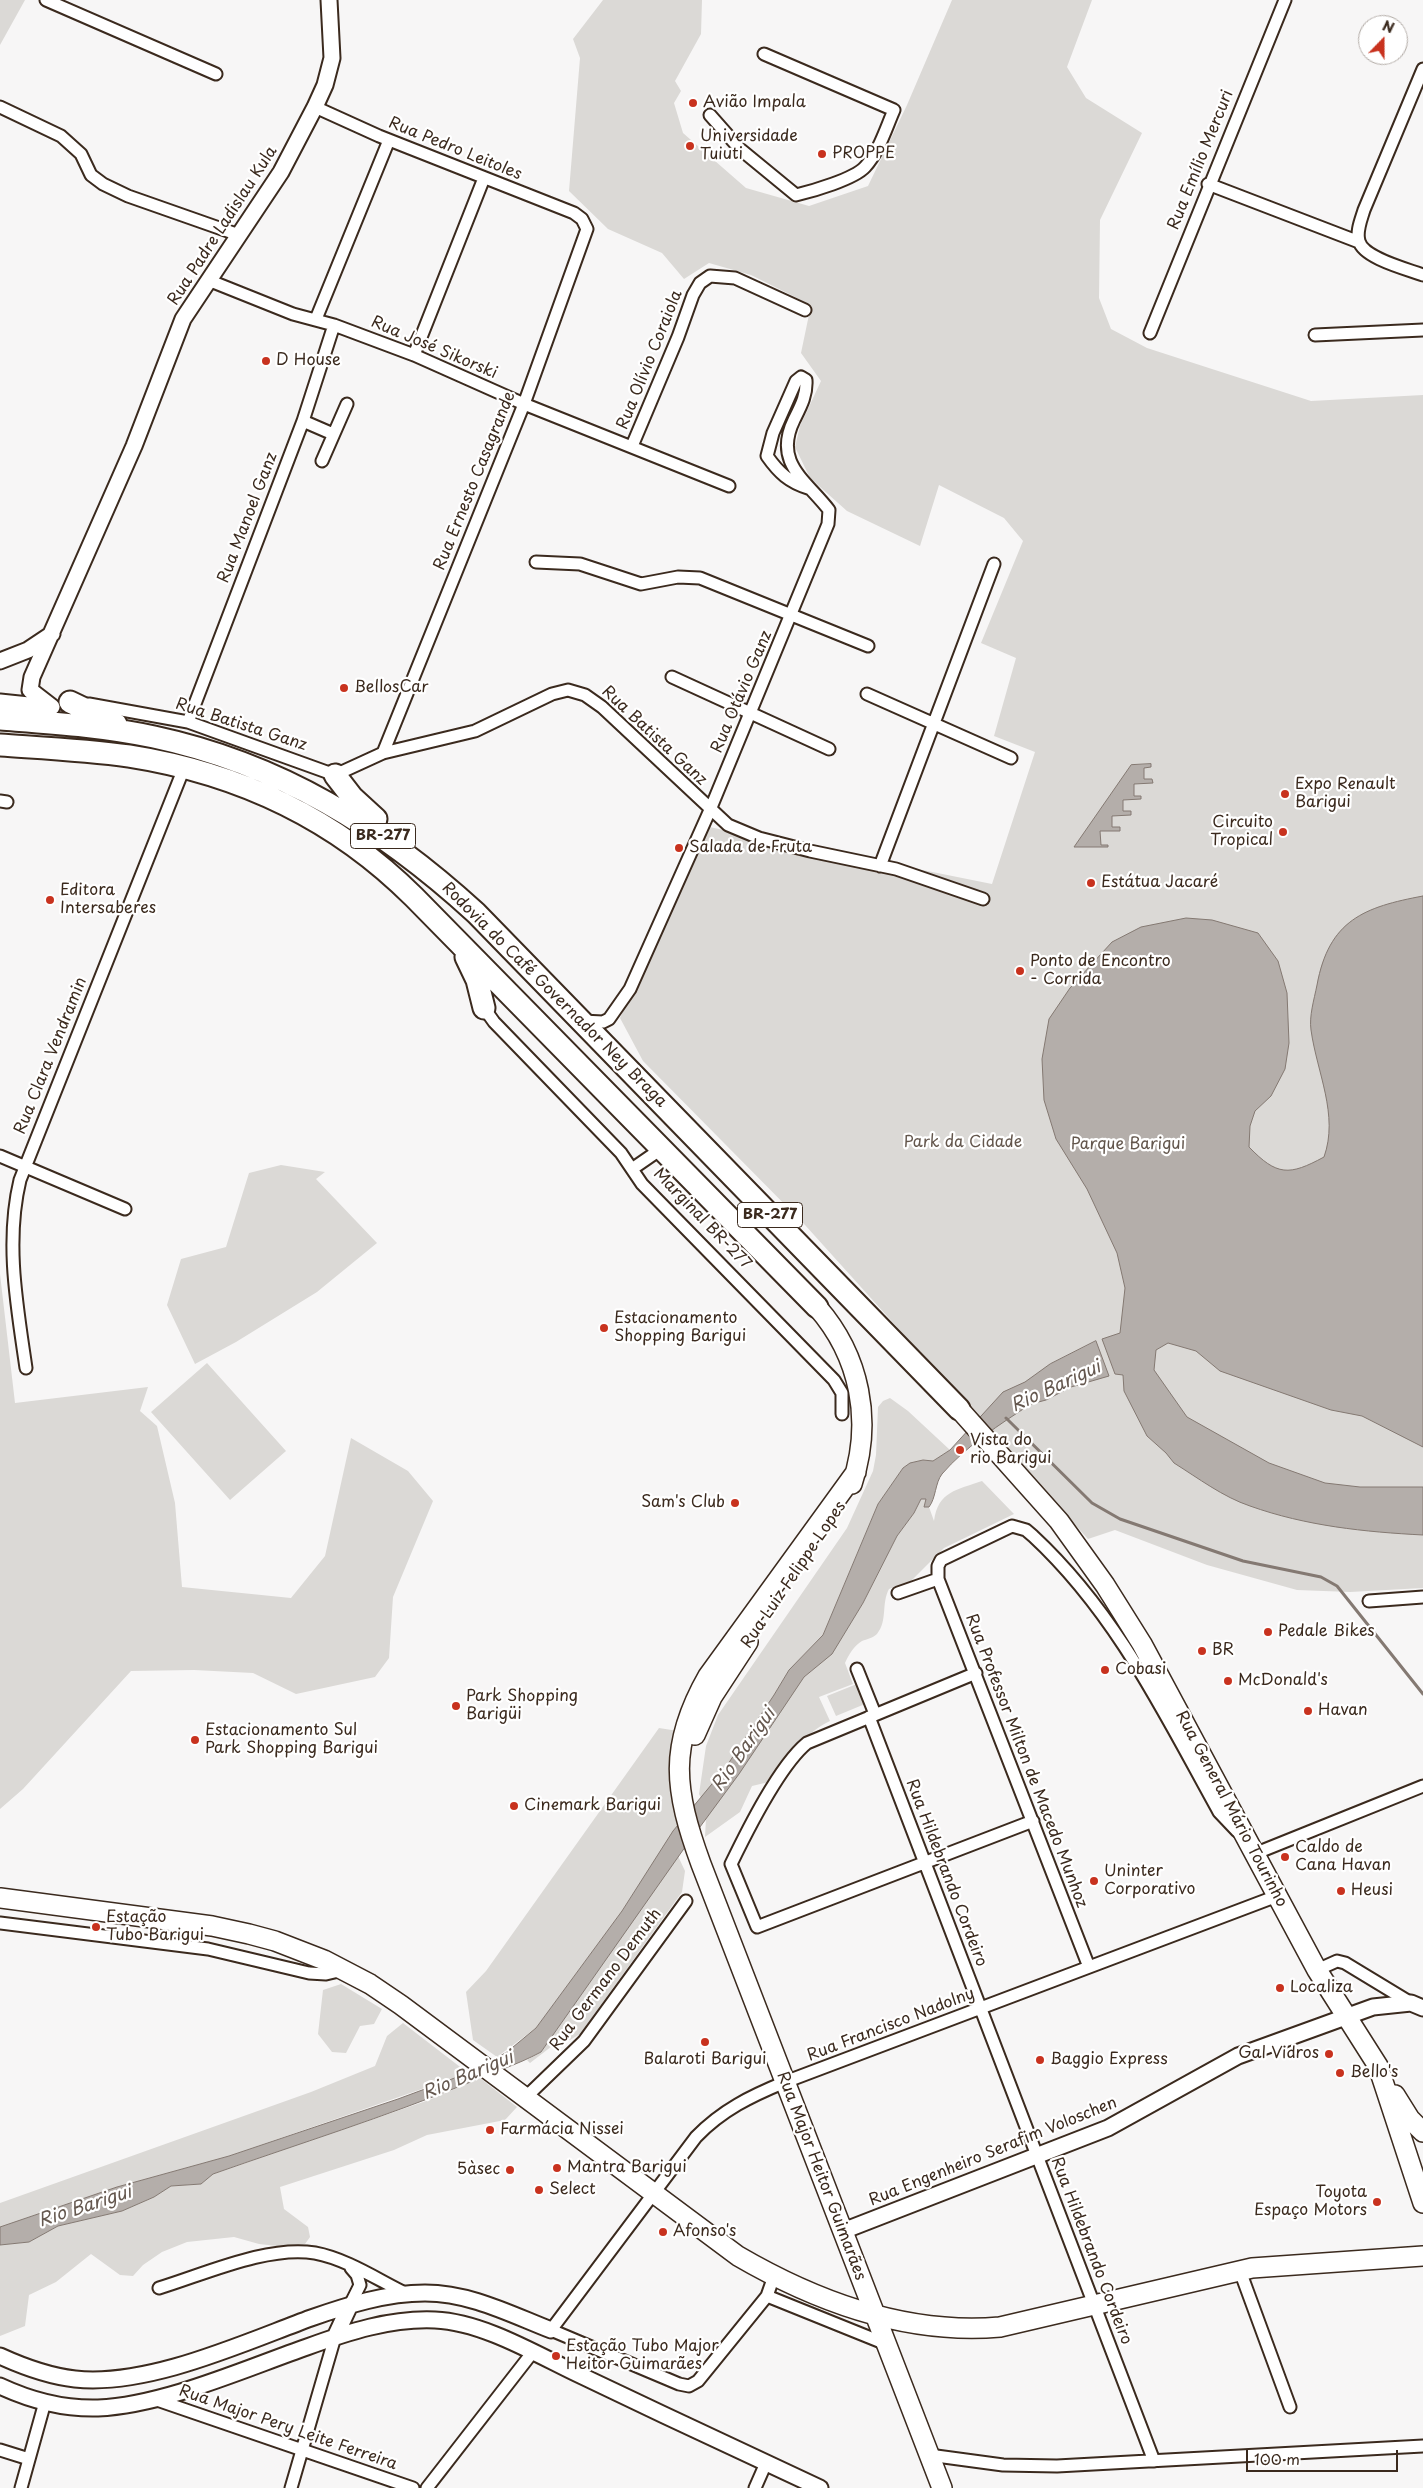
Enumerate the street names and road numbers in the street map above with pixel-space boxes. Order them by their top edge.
street label: Rua Emílio Mercuri [1164,87,1238,233]
street label: Rua Pedro Leitoles [386,113,524,185]
street label: Rua Padre Ladislau Kula [164,143,282,309]
street label: Rua Olívio Coraiola [613,287,687,433]
street label: Rua José Sikorski [368,313,500,383]
street label: Rua Ernesto Casagrande [430,389,520,573]
street label: Rua Manoel Ganz [214,450,282,586]
street label: Rua Otávio Ganz [708,628,776,756]
street label: Rua Batista Ganz [597,682,711,790]
street label: Rua Batista Ganz [173,695,309,755]
road number: BR-277 [350,824,416,848]
street label: Rodovia do Café Governador Ney Braga [438,879,670,1111]
street label: Rua Clara Vendramin [11,975,91,1137]
street label: Marginal BR-277 [649,1164,755,1274]
road number: BR-277 [738,1202,802,1228]
street label: Rua Luiz Felippe Lopes [738,1498,850,1652]
street label: Rua Professor Milton de Macedo Munhoz [961,1611,1091,1911]
street label: Rua General Mário Tourinho [1171,1708,1291,1910]
street label: Rua Hildebrando Cordeiro [901,1777,991,1969]
street label: Rua Germano Demuth [546,1905,666,2055]
street label: Rua Francisco Nadolny [805,1984,977,2066]
street label: Rua Major Heitor Guimarães [772,2069,870,2283]
street label: Rua Engenheiro Serafim Voloschen [866,2093,1120,2211]
street label: Rua Hildebrando Cordeiro [1046,2155,1136,2347]
street label: Rua Major Pery Leite Ferreira [176,2382,400,2474]

